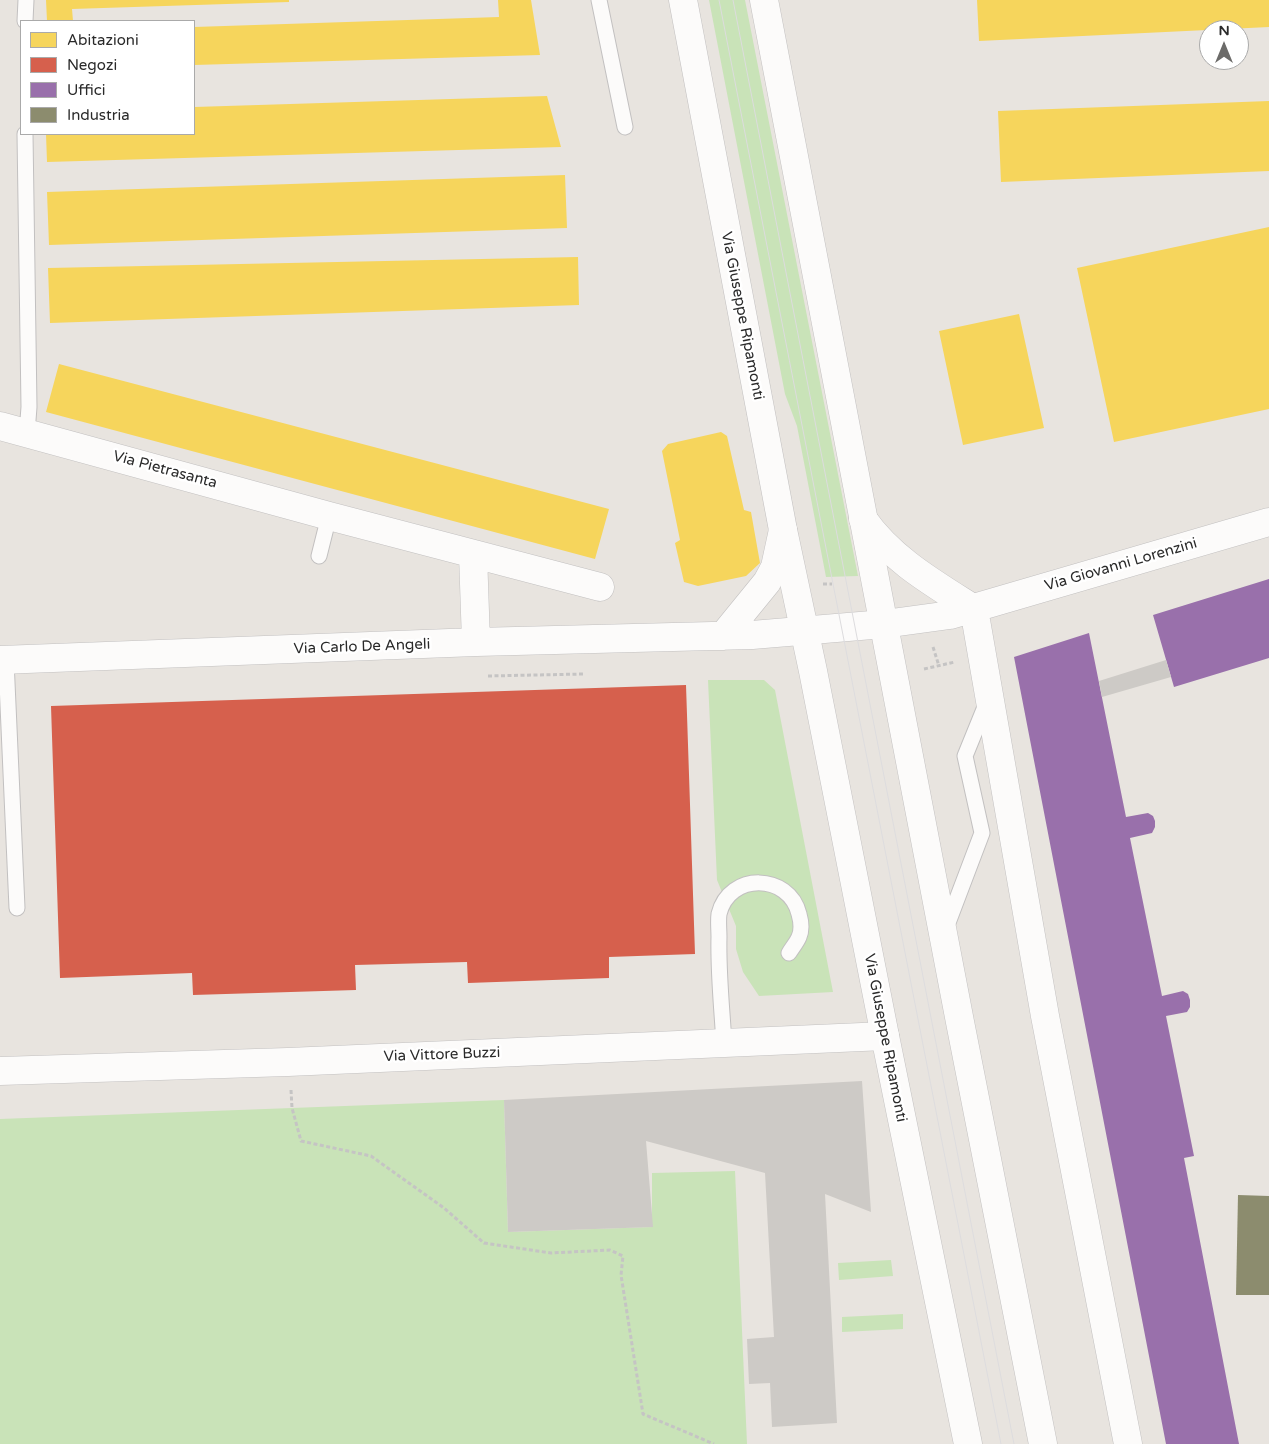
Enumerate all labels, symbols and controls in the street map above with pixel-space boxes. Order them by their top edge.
legend [20,20,195,135]
north arrow [1199,20,1249,70]
text: N [1218,22,1230,39]
text: Abitazioni [67,31,139,49]
text: Negozi [67,56,117,74]
text: Uffici [67,81,105,99]
text: Industria [67,106,130,124]
street label: Via Giuseppe Ripamonti [717,230,767,402]
street label: Via Pietrasanta [111,447,219,493]
street label: Via Giovanni Lorenzini [1043,535,1199,595]
street label: Via Carlo De Angeli [293,636,431,658]
street label: Via Giuseppe Ripamonti [860,952,910,1124]
street label: Via Vittore Buzzi [383,1044,501,1066]

